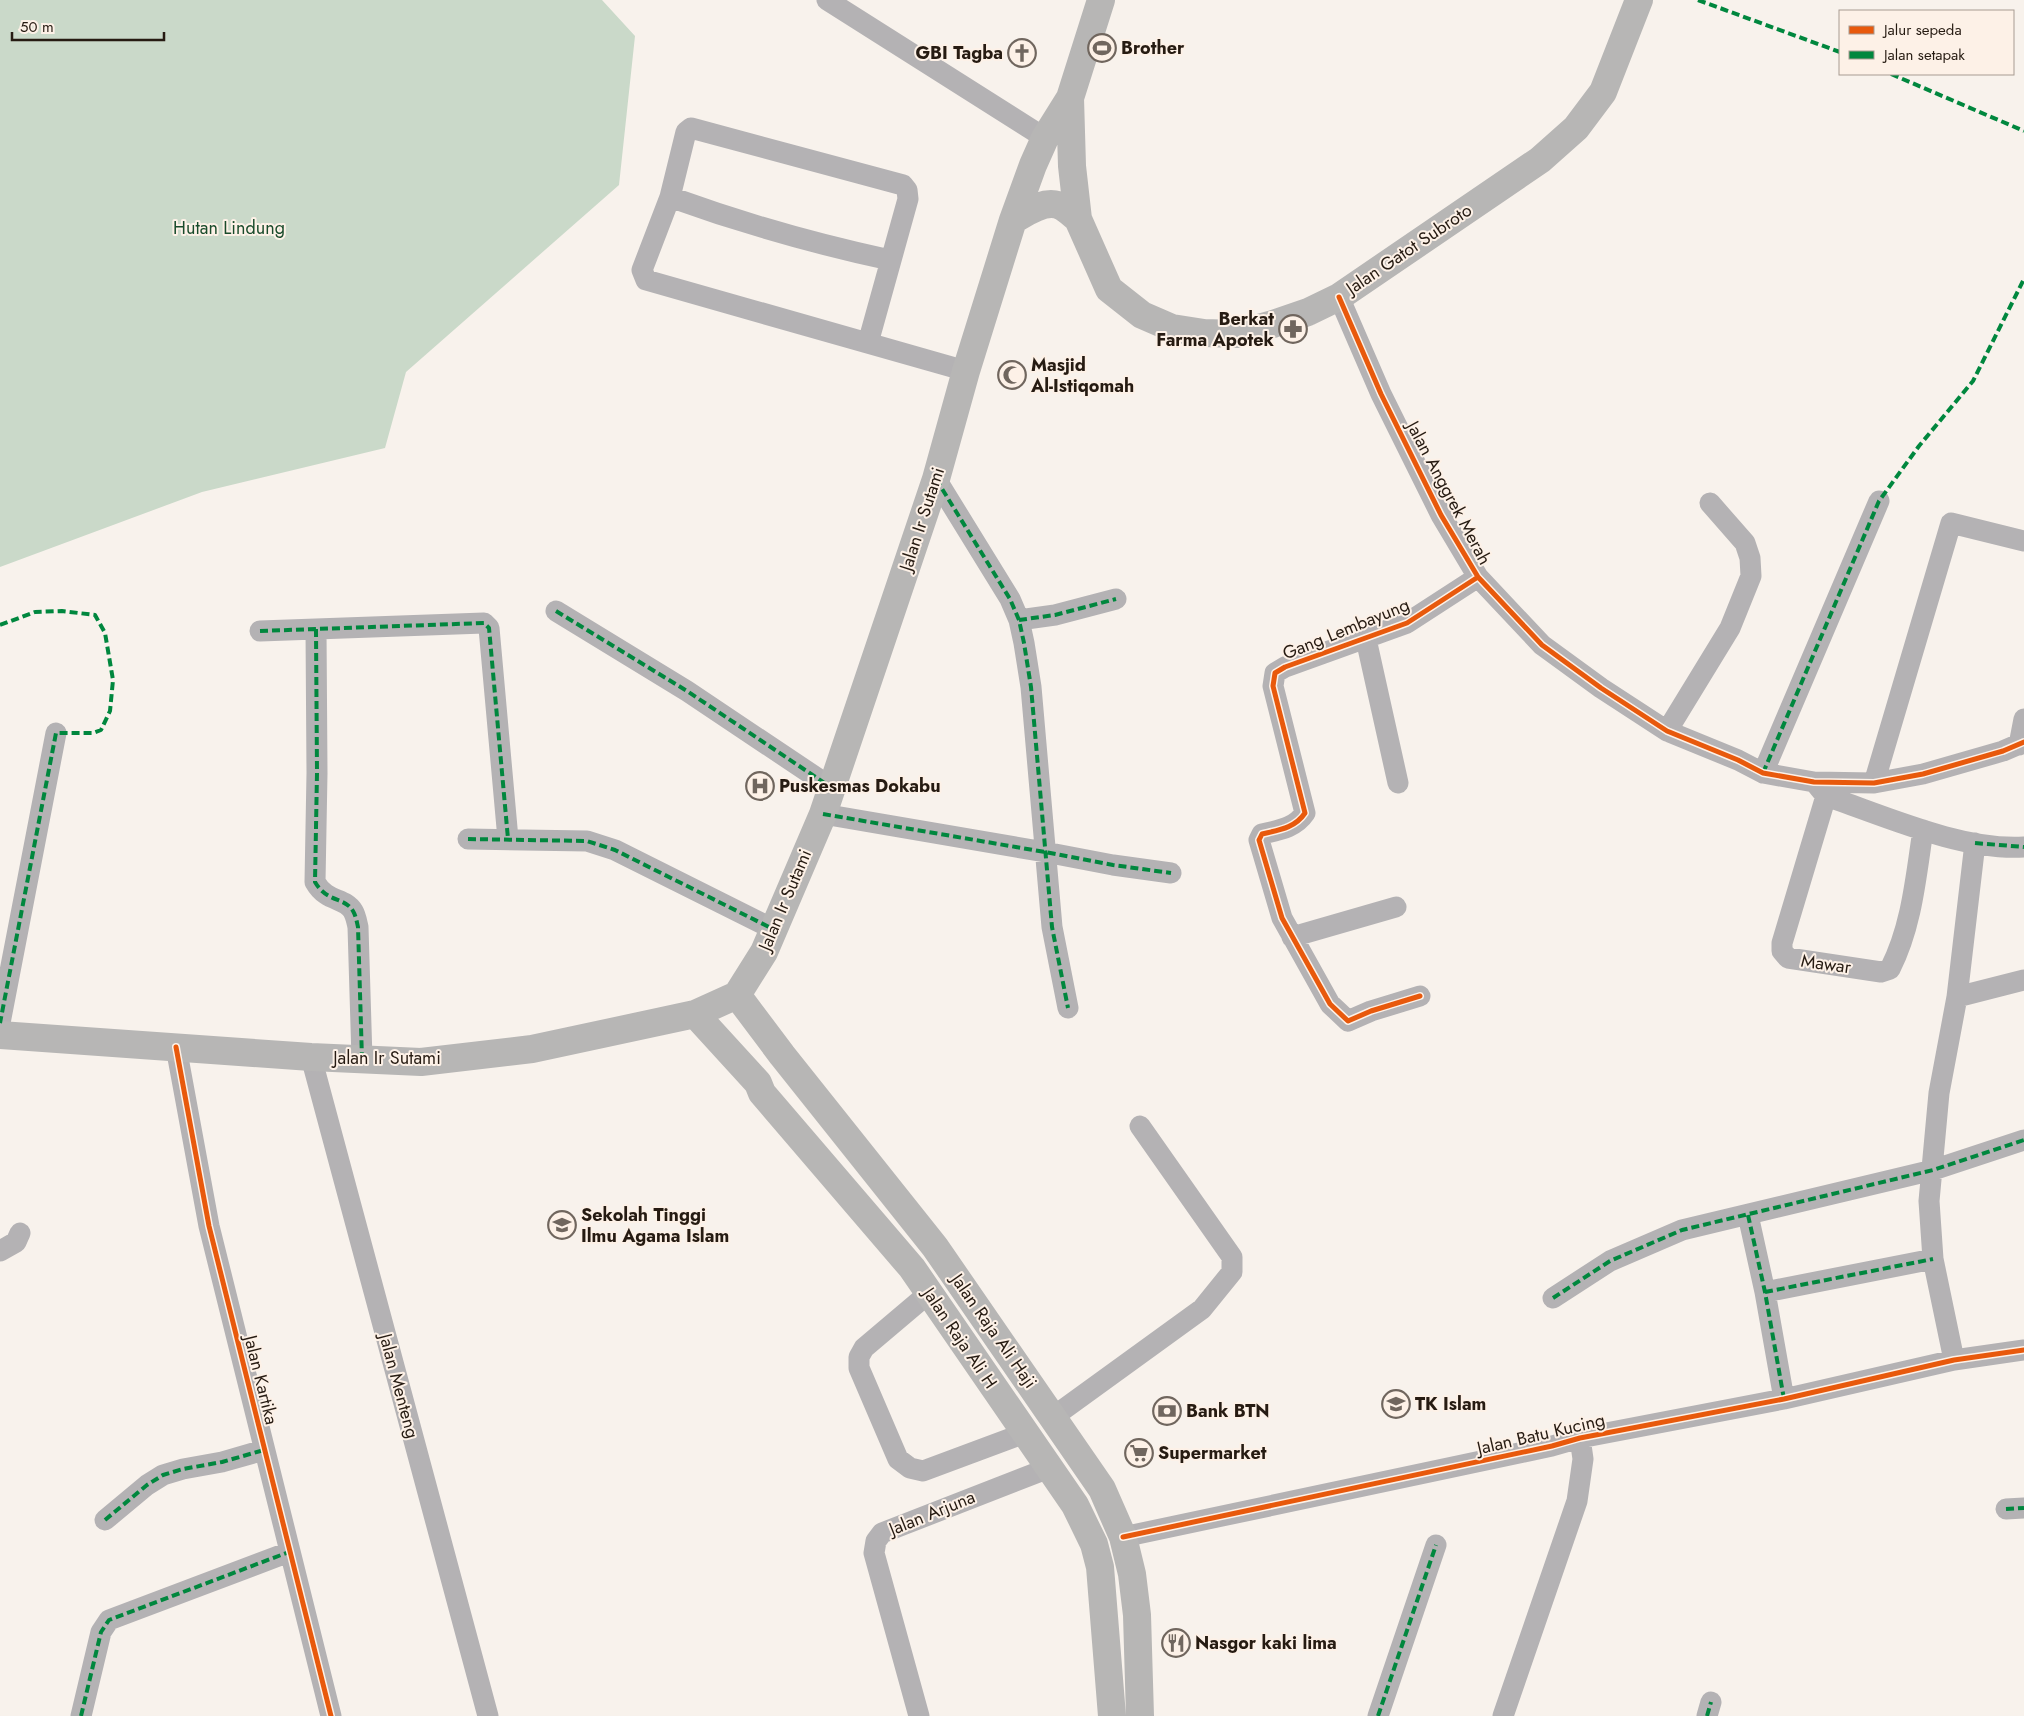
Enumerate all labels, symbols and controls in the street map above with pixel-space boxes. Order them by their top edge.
scale bar [12,10,165,42]
legend [1839,10,2014,75]
text: 50 m [20,16,54,38]
text: Jalur sepeda [1882,19,1962,41]
sports icon: Brother [1087,33,1117,63]
place label: Brother [1121,35,1185,61]
church icon: GBI Tagba [1007,38,1037,68]
place label: GBI Tagba [915,40,1003,66]
text: Jalan setapak [1882,44,1965,66]
street label: Jalan Gatot Subroto [1339,197,1477,302]
park label: Hutan Lindung [173,215,285,241]
place label: Berkat Farma Apotek [1156,306,1275,353]
pharmacy icon: Berkat Farma Apotek [1278,314,1308,344]
place label: Masjid Al-Istiqomah [1030,352,1134,399]
mosque icon: Masjid Al-Istiqomah [997,360,1027,390]
street label: Jalan Anggrek Merah [1399,415,1498,569]
street label: Jalan Ir Sutami [892,464,951,576]
street label: Gang Lembayung [1279,592,1413,666]
hospital icon: Puskesmas Dokabu [745,771,775,801]
place label: Puskesmas Dokabu [779,773,940,799]
street label: Jalan Ir Sutami [751,845,818,956]
street label: Mawar [1799,948,1853,980]
street label: Jalan Ir Sutami [331,1045,441,1071]
place label: Sekolah Tinggi Ilmu Agama Islam [581,1202,729,1249]
school or university icon: Sekolah Tinggi Ilmu Agama Islam [547,1210,577,1240]
street label: Jalan Raja Ali Haji [947,1270,1041,1392]
street label: Jalan Raja Ali H [918,1284,1002,1392]
street label: Jalan Menteng [372,1329,425,1441]
street label: Jalan Kartika [237,1331,285,1427]
school or university icon: TK Islam [1381,1389,1411,1419]
place label: TK Islam [1415,1391,1486,1417]
bank icon: Bank BTN [1152,1396,1182,1426]
place label: Bank BTN [1186,1398,1270,1424]
street label: Jalan Batu Kucing [1473,1407,1608,1462]
supermarket icon: Supermarket [1124,1438,1154,1468]
place label: Supermarket [1158,1440,1267,1466]
street label: Jalan Arjuna [883,1484,979,1543]
restaurant icon: Nasgor kaki lima [1161,1628,1191,1658]
place label: Nasgor kaki lima [1195,1630,1337,1656]

